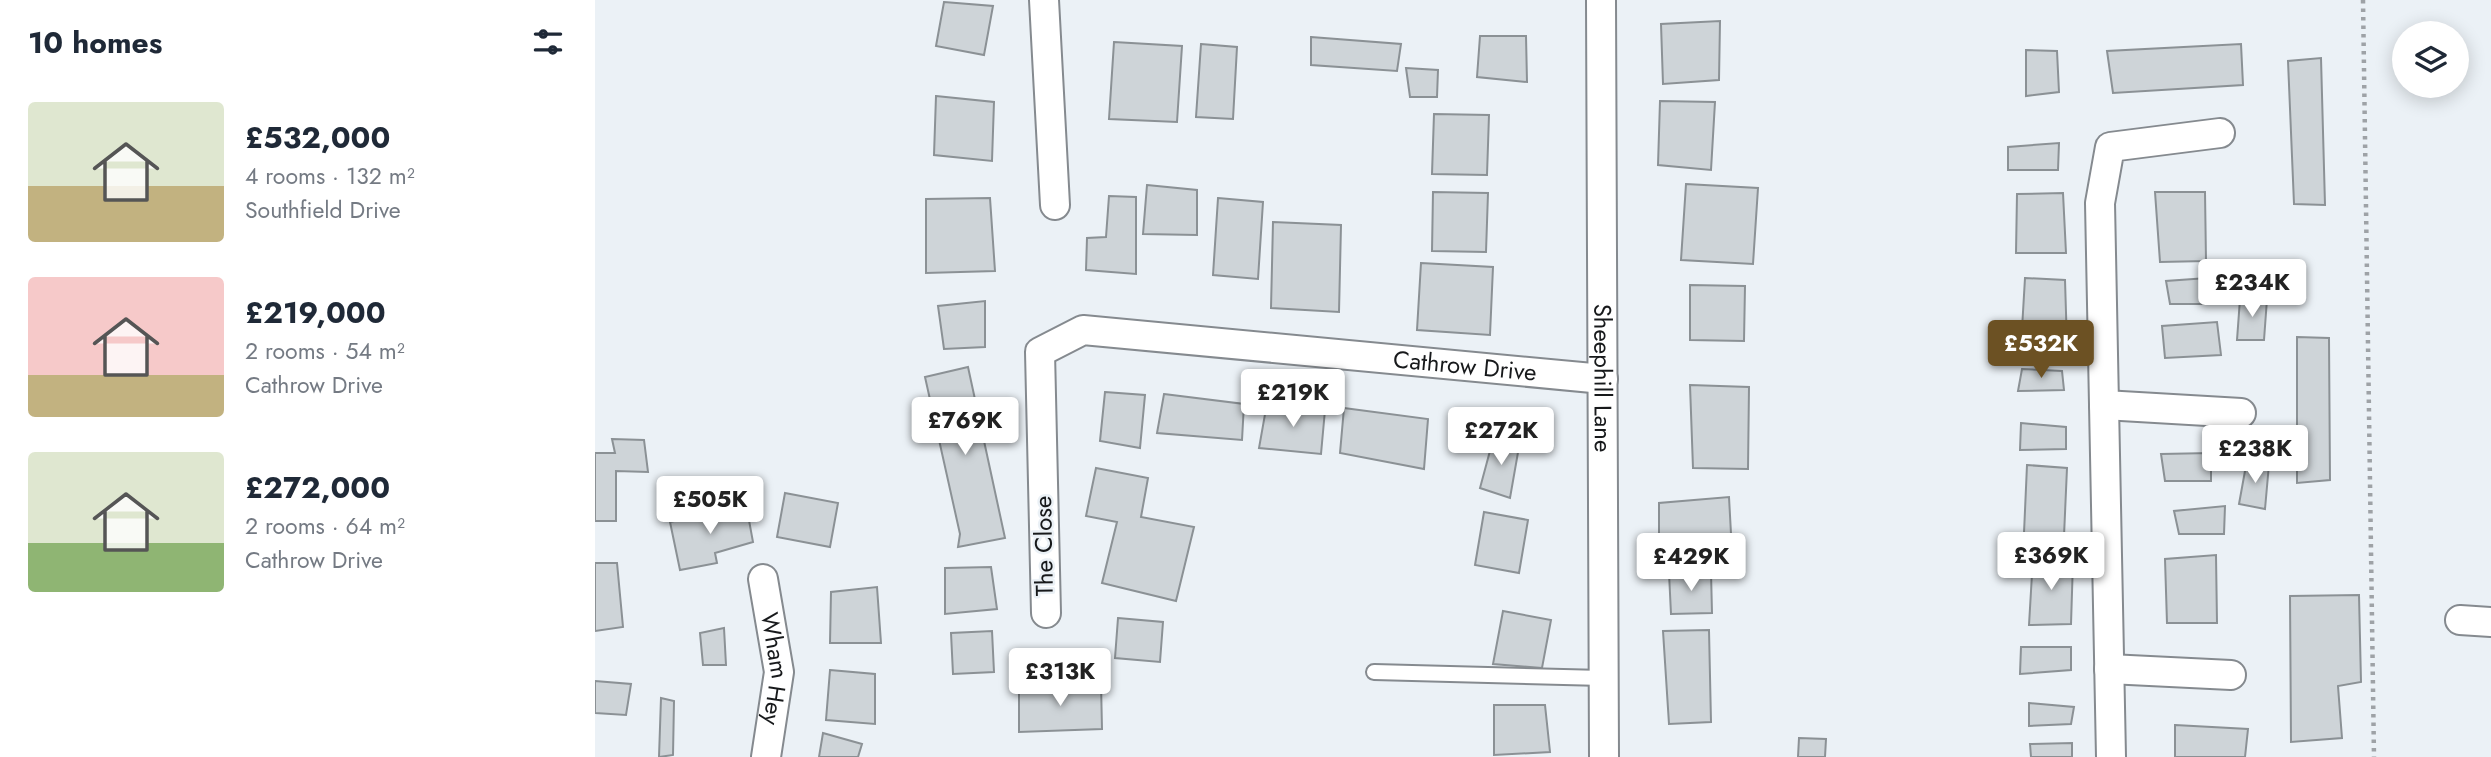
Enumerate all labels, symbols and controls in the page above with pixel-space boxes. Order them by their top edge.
text: 10 homes [28,21,162,64]
map controls [2392,21,2469,98]
button: layers [2392,21,2469,98]
icon: filters [529,23,567,61]
text: £532,000 [245,116,390,159]
icon: home [84,130,168,214]
text: 4 rooms · 132 m² [245,159,415,193]
text: Southfield Drive [245,193,401,227]
pin: £234K [2203,260,2301,319]
text: £234K [2214,265,2290,299]
text: £219,000 [245,291,386,334]
street label: Sheephill Lane [1585,304,1621,452]
icon: home [84,305,168,389]
pin: £532K [1992,320,2090,380]
text: £532K [2004,326,2078,360]
text: 2 rooms · 54 m² [245,334,405,368]
street label: Cathrow Drive [1392,341,1538,390]
text: Cathrow Drive [245,368,383,402]
pin: £219K [1244,370,1342,429]
text: £219K [1257,375,1329,409]
pin: £769K [916,398,1014,457]
text: £769K [928,403,1002,437]
pin: £272K [1452,407,1550,467]
text: £272K [1464,413,1538,447]
pin: £238K [2206,426,2304,485]
text: £238K [2218,431,2292,465]
text: £272,000 [245,466,390,509]
pin: £505K [661,476,759,536]
icon: home [84,480,168,564]
text: £505K [672,482,748,516]
street label: The Close [1025,496,1062,597]
text: 2 rooms · 64 m² [245,509,405,543]
pin: £369K [2002,532,2100,592]
pin: £429K [1642,534,1740,593]
text: £369K [2013,538,2089,572]
text: £429K [1653,539,1729,573]
text: Cathrow Drive [245,543,383,577]
street label: Wham Hey [752,610,798,728]
pin: £313K [1011,648,1109,708]
text: £313K [1025,654,1095,688]

